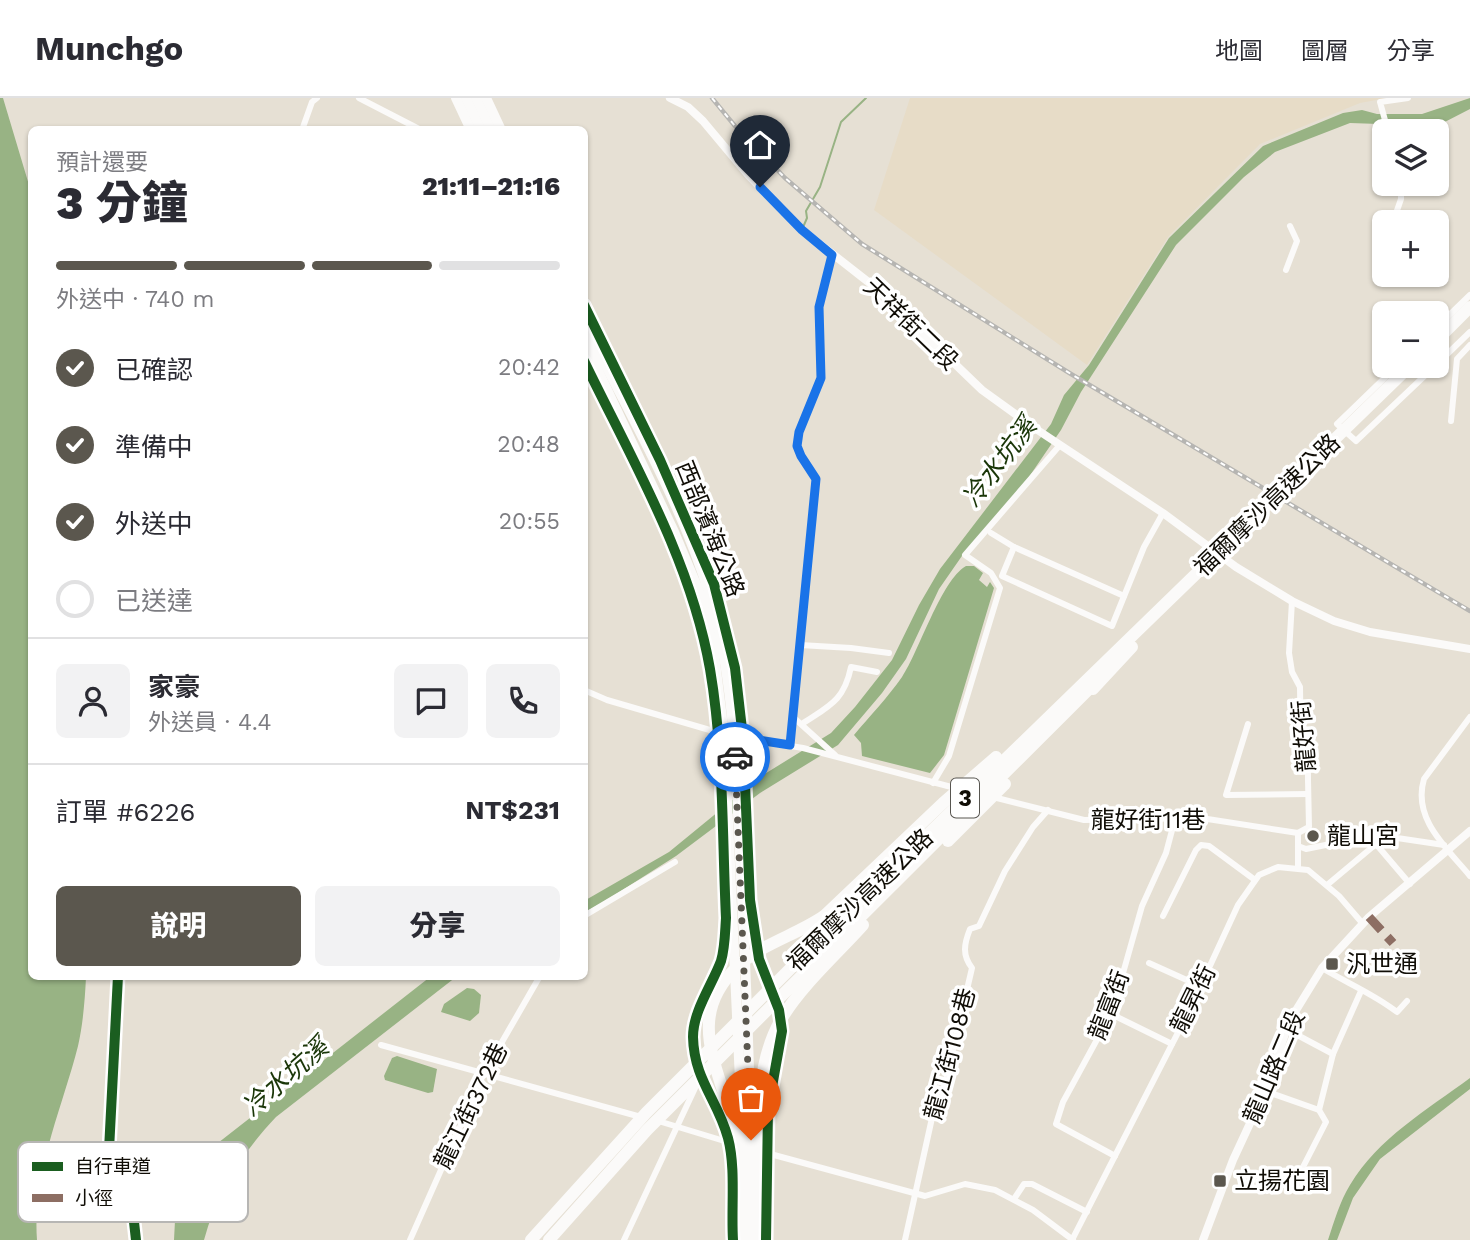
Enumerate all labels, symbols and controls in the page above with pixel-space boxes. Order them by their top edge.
text: Munchgo [35,29,183,68]
text: 地圖 [1215,37,1263,65]
text: 圖層 [1301,37,1349,65]
text: 分享 [1387,37,1435,65]
pin [730,115,790,187]
map controls [1372,119,1449,378]
button: layers [1372,119,1449,196]
icon: home [741,126,779,164]
text: 預計還要 [56,149,148,176]
text: 21:11–21:16 [422,171,560,201]
text: 3 分鐘 [56,176,188,230]
button: + [1372,210,1449,287]
street label: 天祥街二段 [858,272,964,376]
text: 外送中 · 740 m [56,286,214,313]
button: − [1372,301,1449,378]
icon: check [56,349,94,387]
text: 20:42 [498,354,560,381]
text: 已確認 [115,355,193,385]
water label: 冷水坑溪 [956,408,1045,513]
icon: check [56,426,94,464]
street label: 福爾摩沙高速公路 [1188,428,1346,582]
text: 20:48 [497,431,560,458]
text: 準備中 [115,432,193,462]
street label: 西部濱海公路 [670,457,750,601]
icon: check [56,503,94,541]
text: 20:55 [499,508,560,535]
text: 外送中 [115,509,193,539]
text: 已送達 [115,586,193,616]
button: person [56,664,130,738]
button: chat [394,664,468,738]
button: phone [486,664,560,738]
text: 家豪 [148,672,200,702]
street label: 龍好街 [1287,699,1321,773]
text: 外送員 · 4.4 [148,709,272,736]
courier [700,722,770,792]
icon: car [716,738,754,776]
road number: 3 [951,778,979,818]
text: NT$231 [465,795,560,825]
text: 訂單 #6226 [56,797,195,827]
street label: 龍好街11巷 [1091,806,1205,834]
place label: 龍山宮 [1327,822,1399,850]
street label: 福爾摩沙高速公路 [781,823,939,977]
marker: 龍山宮 [1305,828,1321,844]
button: 說明 [56,886,301,966]
button: 分享 [315,886,560,966]
place label: 汎世通 [1346,950,1418,978]
marker: 汎世通 [1324,956,1340,972]
street label: 龍昇街 [1165,961,1221,1037]
street label: 龍富街 [1083,966,1135,1044]
street label: 龍江街108巷 [919,985,981,1123]
street label: 龍山路二段 [1238,1006,1310,1128]
water label: 冷水坑溪 [236,1029,337,1122]
street label: 龍江街372巷 [428,1039,514,1173]
pin [721,1068,781,1140]
icon: bag [732,1079,770,1117]
legend [18,1142,248,1222]
text: 自行車道 [75,1155,151,1178]
place label: 立揚花園 [1234,1167,1330,1195]
marker: 立揚花園 [1212,1173,1228,1189]
text: 小徑 [75,1187,113,1210]

